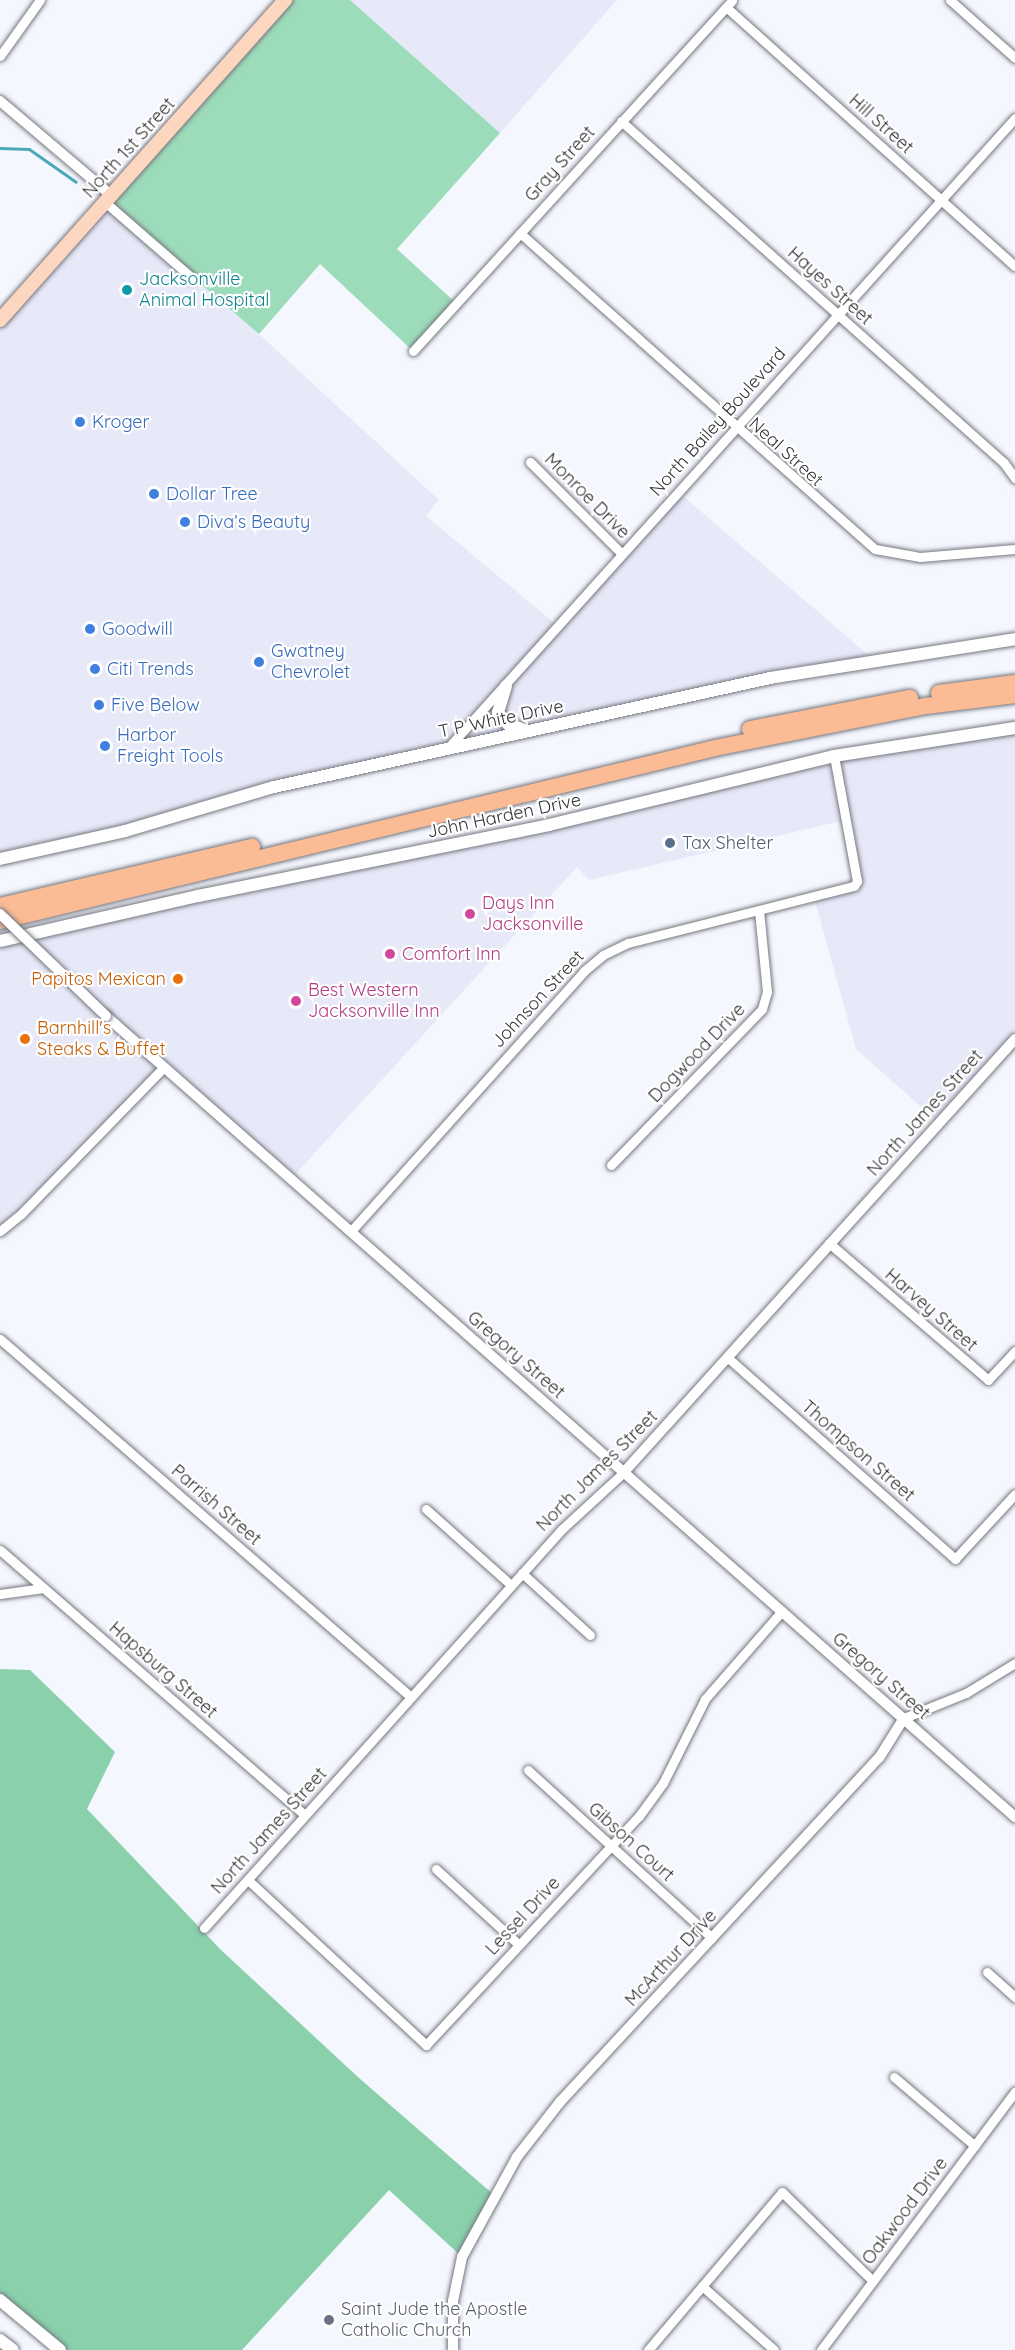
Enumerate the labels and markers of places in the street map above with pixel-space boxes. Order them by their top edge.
place label: Jacksonville Animal Hospital [139,269,269,312]
marker: Jacksonville Animal Hospital [120,283,134,297]
place label: Kroger [92,411,149,433]
marker: Kroger [73,415,87,429]
place label: Dollar Tree [166,483,258,505]
marker: Dollar Tree [147,487,161,501]
place label: Diva’s Beauty [197,511,310,533]
marker: Diva’s Beauty [178,515,192,529]
place label: Goodwill [102,618,173,640]
marker: Goodwill [83,622,97,636]
place label: Gwatney Chevrolet [271,641,350,684]
marker: Gwatney Chevrolet [252,655,266,669]
place label: Citi Trends [107,658,194,680]
marker: Citi Trends [88,662,102,676]
place label: Five Below [111,694,200,716]
marker: Five Below [92,698,106,712]
place label: Harbor Freight Tools [117,725,223,768]
marker: Harbor Freight Tools [98,739,112,753]
place label: Tax Shelter [682,832,773,854]
marker: Tax Shelter [663,836,677,850]
place label: Days Inn Jacksonville [482,893,583,936]
marker: Days Inn Jacksonville [463,907,477,921]
place label: Comfort Inn [402,943,501,965]
marker: Comfort Inn [383,947,397,961]
place label: Papitos Mexican [31,968,166,990]
marker: Papitos Mexican [171,972,185,986]
place label: Best Western Jacksonville Inn [308,980,440,1022]
marker: Best Western Jacksonville Inn [289,994,303,1008]
place label: Barnhill's Steaks & Buffet [37,1018,166,1060]
marker: Barnhill's Steaks & Buffet [18,1032,32,1046]
place label: Saint Jude the Apostle Catholic Church [341,2299,527,2342]
marker: Saint Jude the Apostle Catholic Church [322,2313,336,2327]

